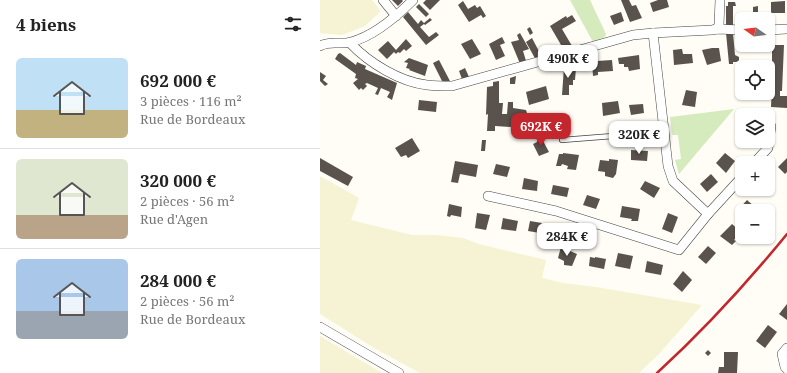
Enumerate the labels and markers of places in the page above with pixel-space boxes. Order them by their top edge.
pin: 490K € [535,45,601,79]
pin: 692K € [508,113,574,147]
pin: 320K € [606,121,672,155]
pin: 284K € [534,223,600,257]

